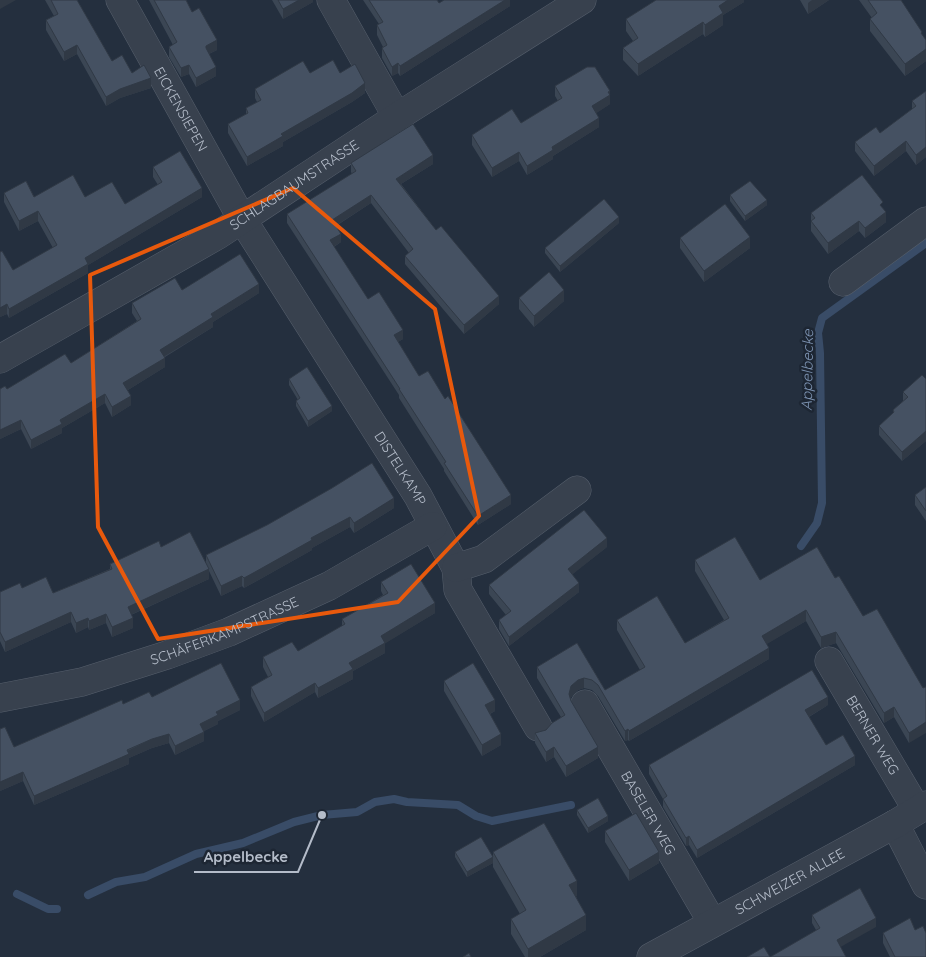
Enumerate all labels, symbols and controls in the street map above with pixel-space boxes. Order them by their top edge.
street label: EICKENSIEPEN [150,64,212,155]
street label: SCHLAGBAUMSTRASSE [226,136,362,234]
water label: Appelbecke [797,329,817,411]
street label: DISTELKAMP [370,428,430,508]
street label: SCHÄFERKAMPSTRASSE [148,592,301,669]
street label: BERNER WEG [842,692,903,778]
street label: BASELER WEG [617,768,680,858]
callout: Appelbecke [194,842,298,872]
street label: SCHWEIZER ALLEE [732,844,848,919]
text: Appelbecke [204,847,288,866]

